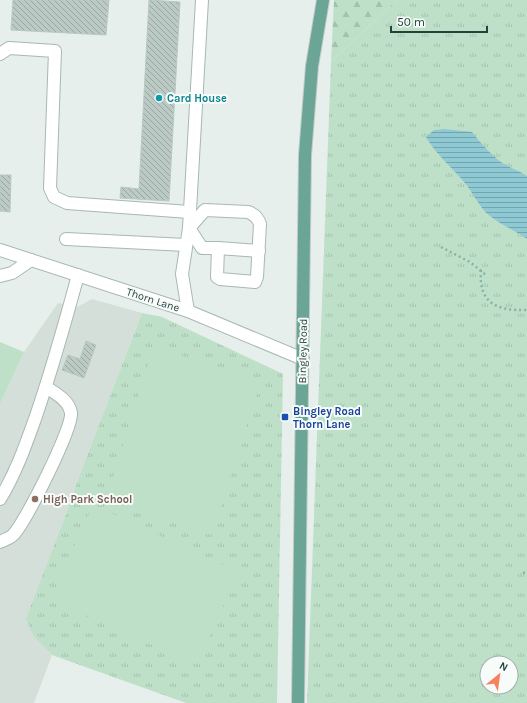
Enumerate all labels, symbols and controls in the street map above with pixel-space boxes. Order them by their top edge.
scale bar [391,8,487,34]
text: 50 m [397,15,425,29]
place label: Card House [167,92,227,105]
marker: Card House [154,93,164,103]
street label: Thorn Lane [125,285,181,315]
street label: Bingley Road [296,319,310,383]
place label: Bingley Road Thorn Lane [293,405,361,431]
marker: Bingley Road Thorn Lane [280,412,290,422]
place label: High Park School [43,493,132,506]
marker: High Park School [30,494,40,504]
north arrow [479,655,519,695]
text: N [497,659,510,674]

